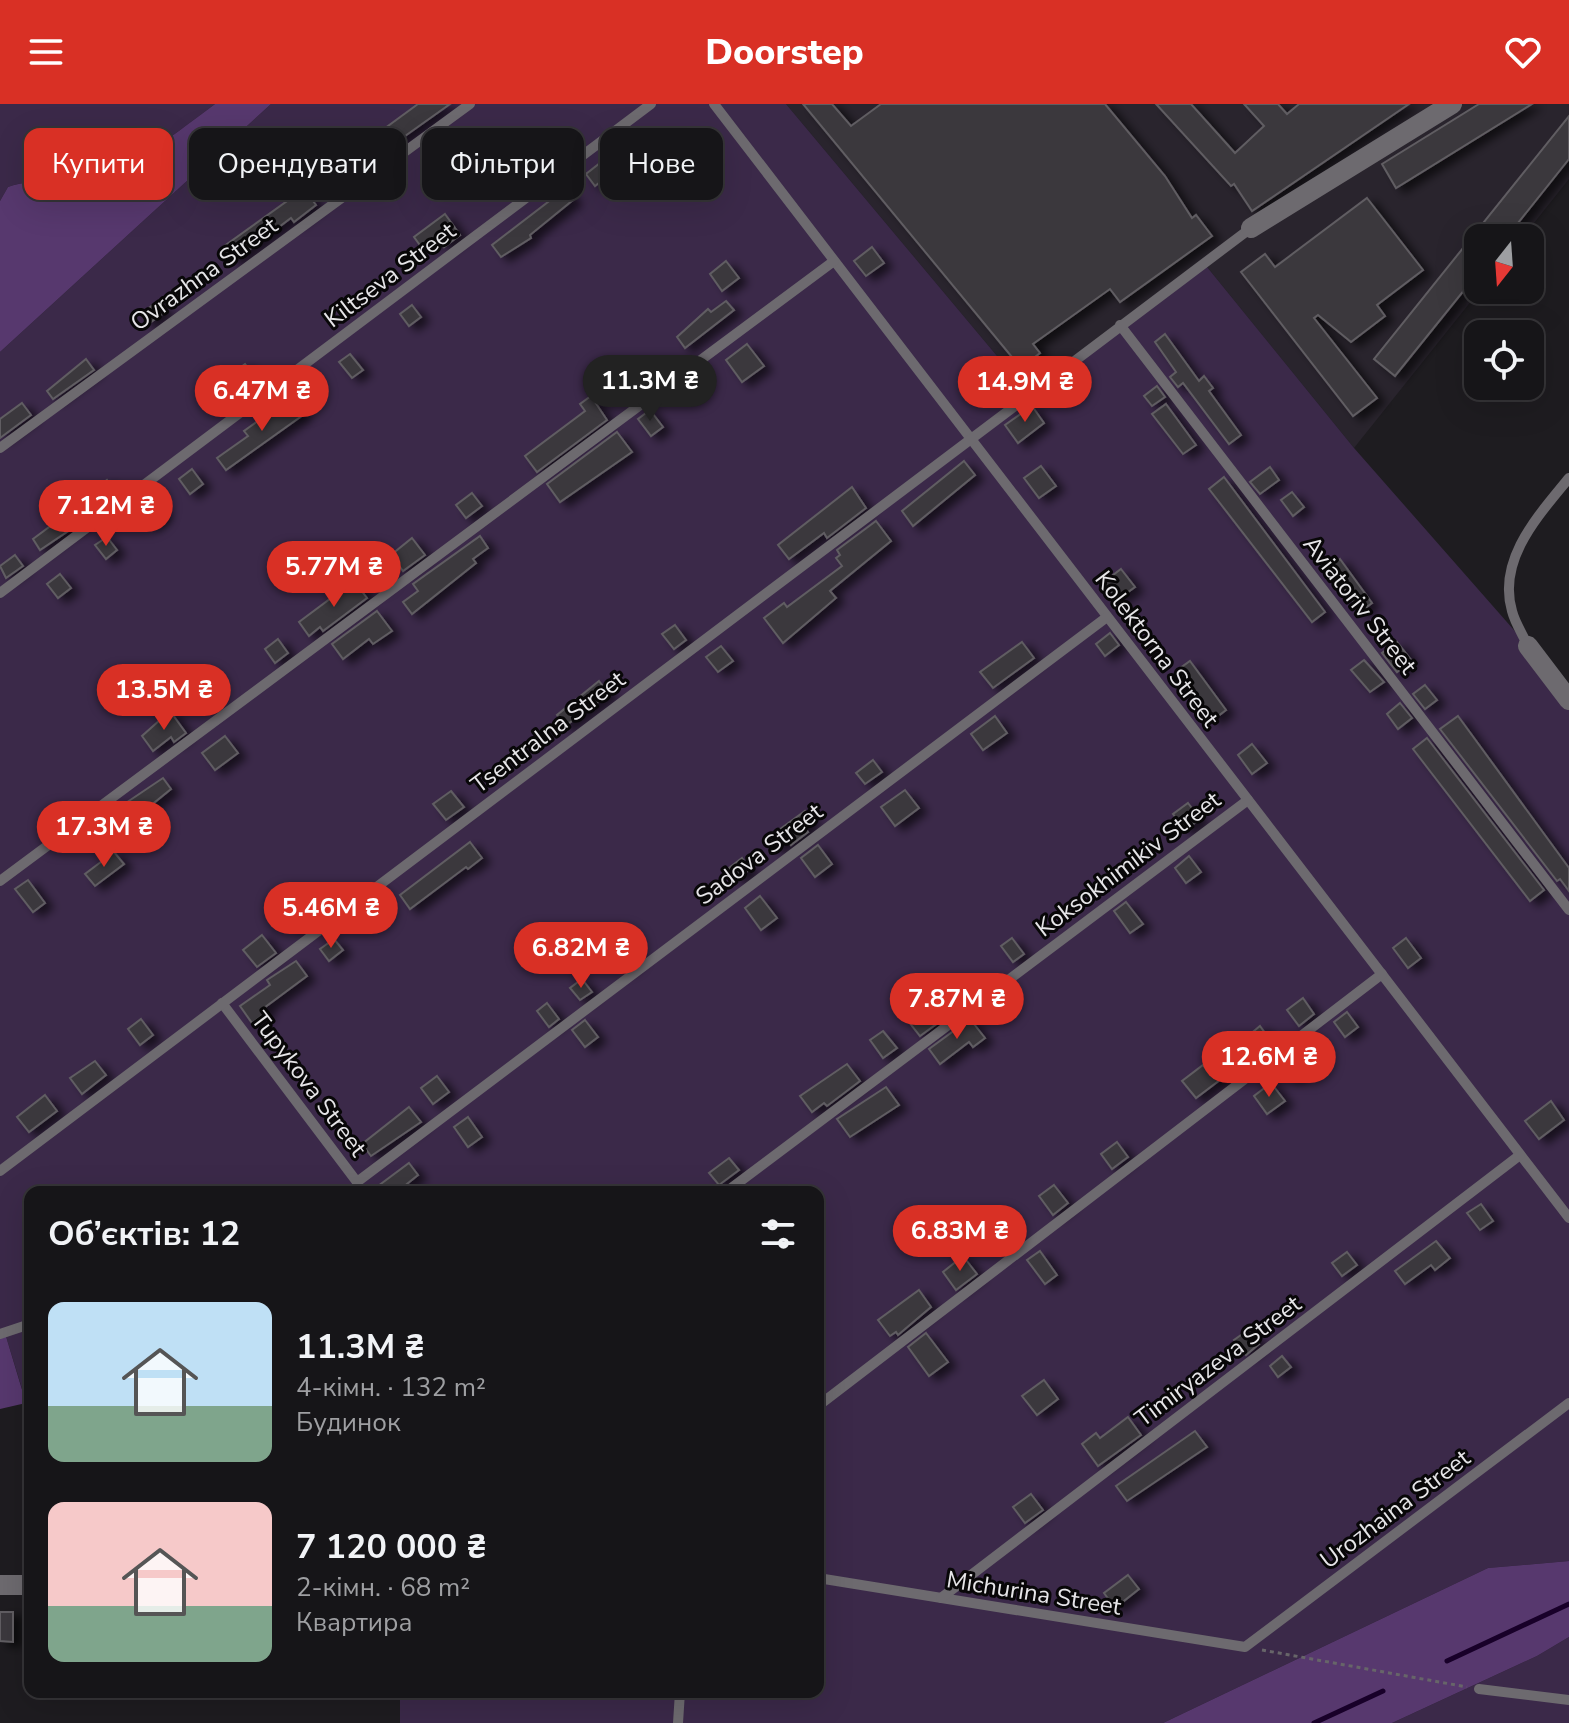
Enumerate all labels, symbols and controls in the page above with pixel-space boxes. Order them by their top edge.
text: Doorstep [705,28,864,77]
icon: menu [24,30,68,74]
icon: heart [1501,30,1545,74]
chip: Купити [24,128,173,200]
chip: Орендувати [189,128,406,200]
chip: Фільтри [422,128,584,200]
chip: Нове [600,128,723,200]
street label: Ovrazhna Street [124,209,285,338]
street label: Kiltseva Street [318,215,463,335]
north arrow [1464,224,1544,304]
map controls [1464,224,1544,400]
button: locate [1464,320,1544,400]
pin: 11.3M ₴ [576,355,724,423]
pin: 14.9M ₴ [951,356,1099,424]
text: 11.3M ₴ [601,363,699,398]
text: 14.9M ₴ [976,364,1074,399]
pin: 6.47M ₴ [188,365,336,433]
text: 6.47M ₴ [213,373,311,408]
pin: 7.12M ₴ [32,480,180,548]
text: 7.12M ₴ [57,488,155,523]
street label: Aviatoriv Street [1296,529,1424,681]
pin: 5.77M ₴ [260,541,408,609]
text: 5.77M ₴ [285,549,383,584]
street label: Kolektorna Street [1088,564,1227,734]
street label: Tsentralna Street [464,663,632,801]
pin: 13.5M ₴ [90,664,238,732]
text: 13.5M ₴ [115,672,213,707]
street label: Koksokhimikiv Street [1029,784,1227,944]
street label: Sadova Street [689,795,829,912]
pin: 17.3M ₴ [30,801,178,869]
text: 17.3M ₴ [55,809,153,844]
pin: 5.46M ₴ [257,882,405,950]
text: 5.46M ₴ [282,890,380,925]
pin: 6.82M ₴ [507,922,655,990]
text: 6.82M ₴ [532,930,630,965]
pin: 7.87M ₴ [883,973,1031,1041]
text: 7.87M ₴ [908,981,1006,1016]
street label: Tupykova Street [244,1005,374,1163]
pin: 12.6M ₴ [1195,1031,1343,1099]
text: 12.6M ₴ [1220,1039,1318,1074]
pin: 6.83M ₴ [886,1205,1034,1273]
text: Об’єктів: 12 [48,1211,240,1257]
icon: filters [756,1212,800,1256]
text: 6.83M ₴ [911,1213,1009,1248]
street label: Timiryazeva Street [1128,1288,1308,1434]
text: 11.3M ₴ [296,1324,425,1370]
icon: home [112,1334,208,1430]
text: 4-кімн. · 132 m² [296,1370,486,1405]
text: Будинок [296,1405,401,1440]
street label: Urozhaina Street [1313,1442,1477,1576]
text: 7 120 000 ₴ [296,1524,487,1570]
icon: home [112,1534,208,1630]
street label: Michurina Street [944,1563,1124,1623]
text: 2-кімн. · 68 m² [296,1570,470,1605]
text: Квартира [296,1605,412,1640]

